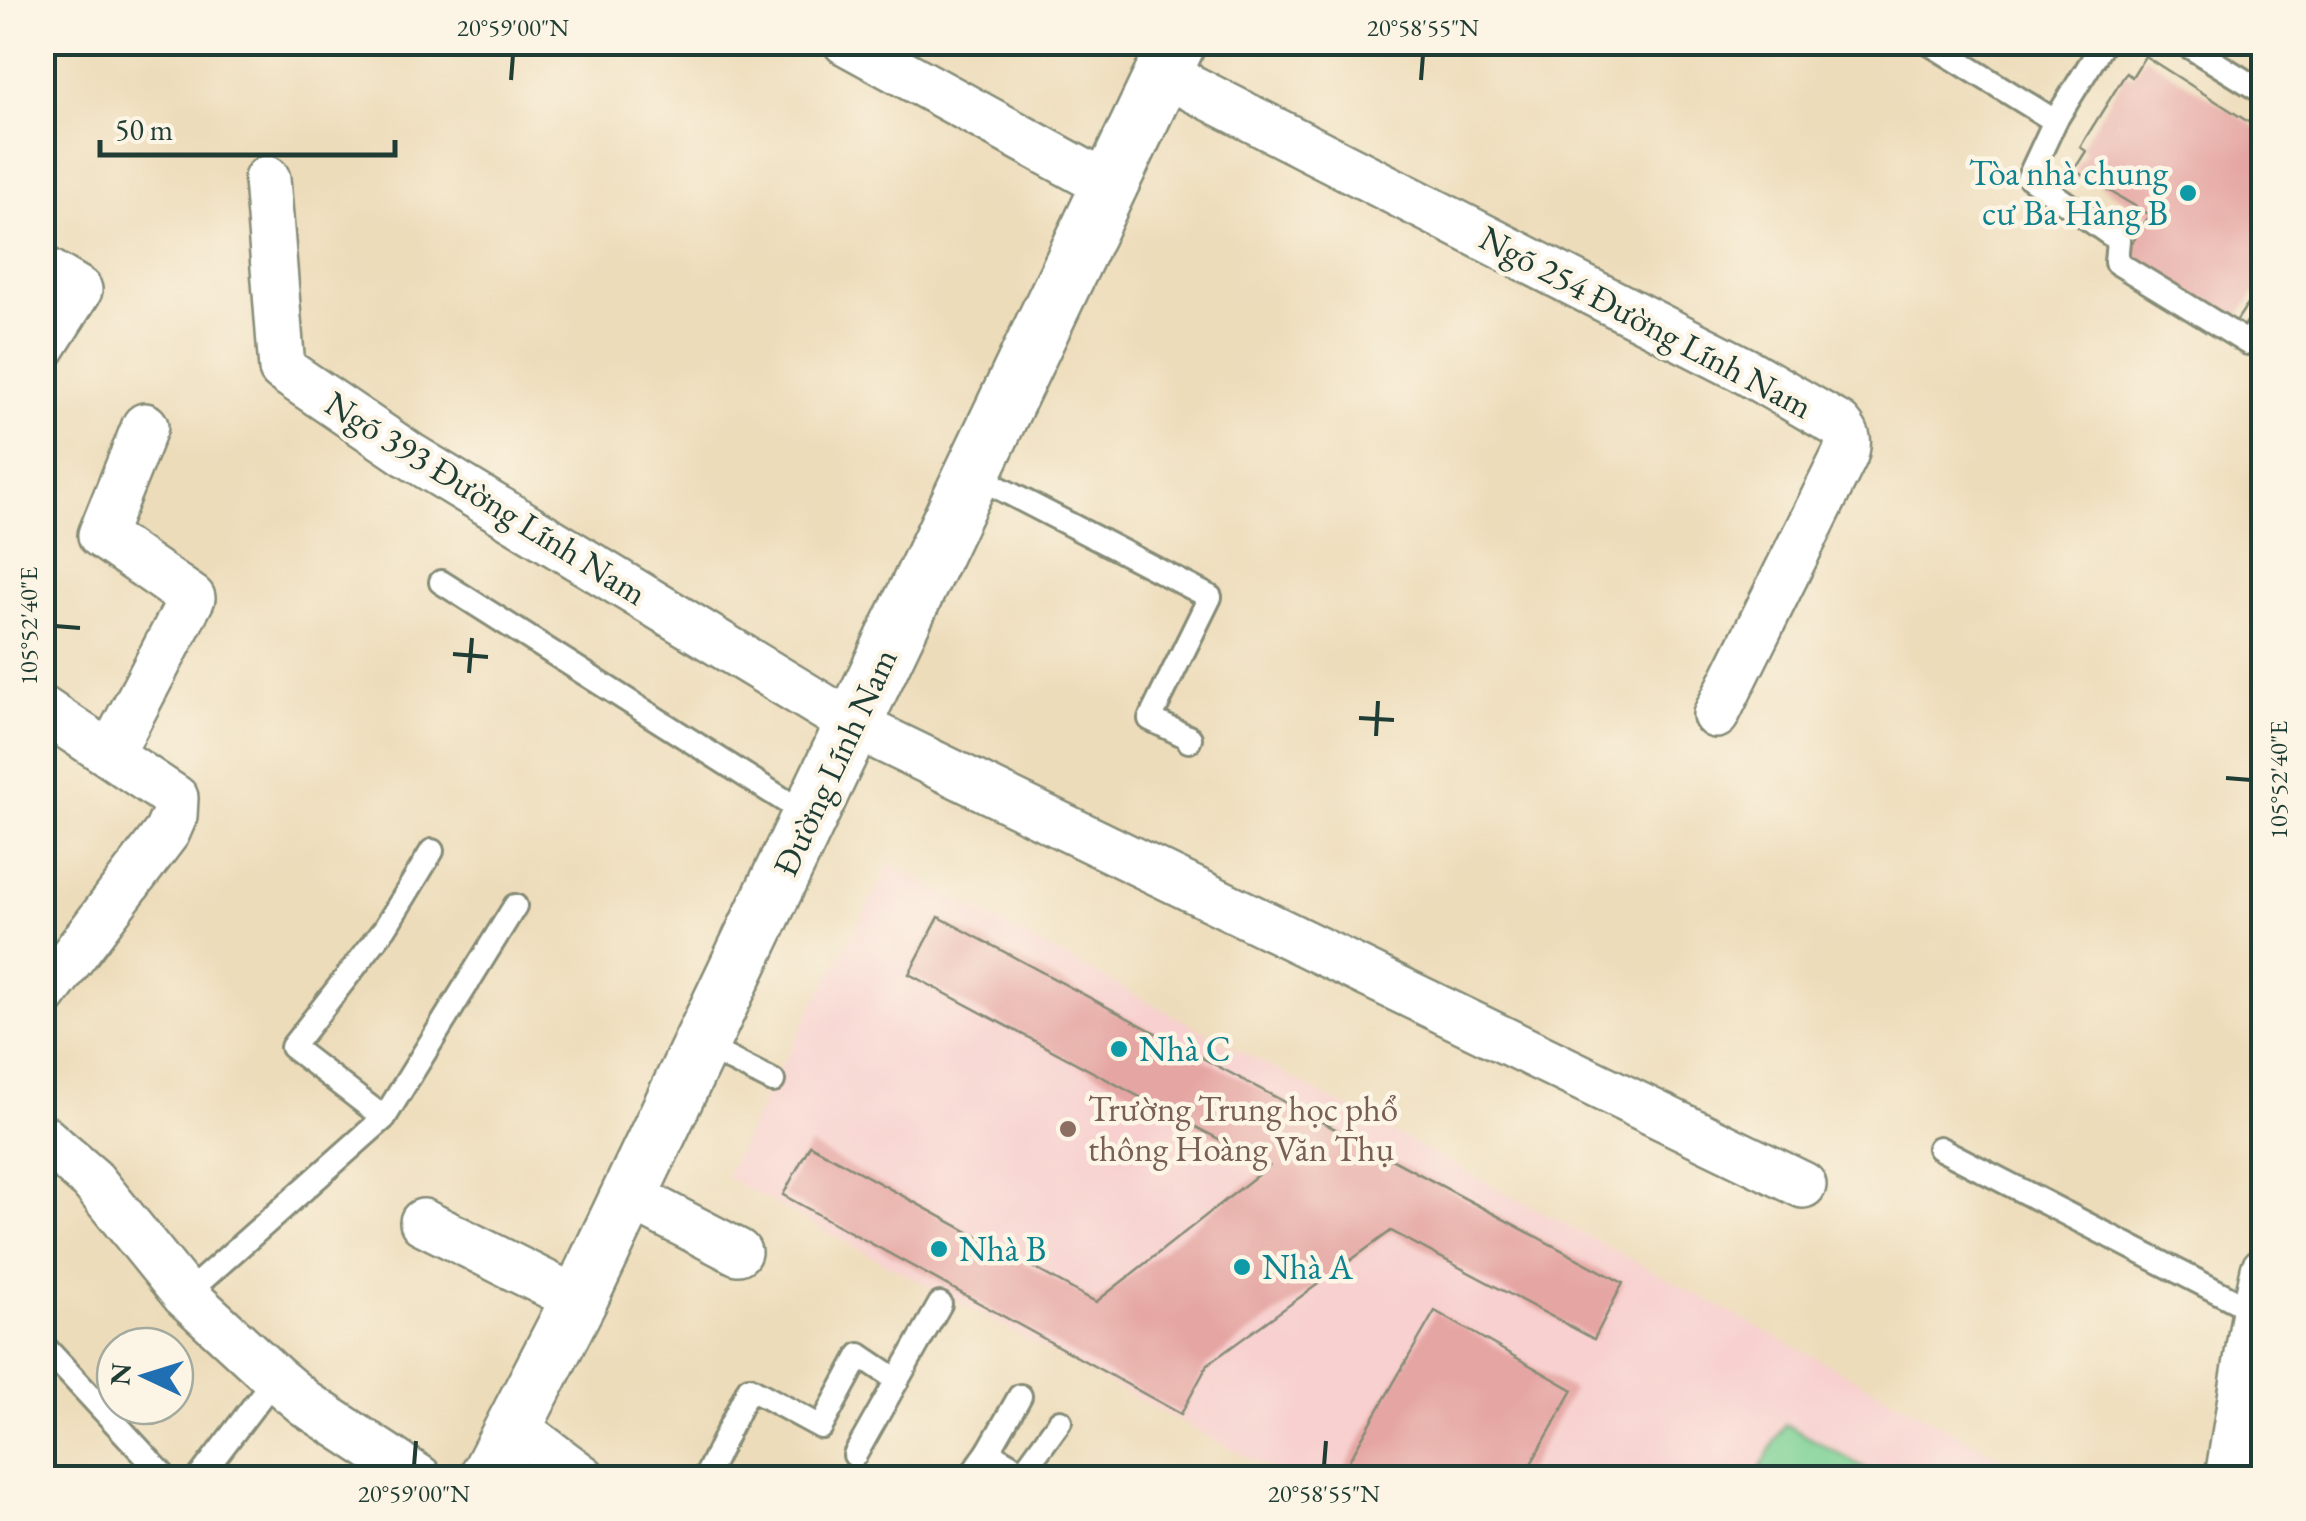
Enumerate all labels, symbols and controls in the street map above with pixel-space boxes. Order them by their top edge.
text: 20°59'00"N [457,11,569,43]
text: 20°58'55"N [1367,11,1479,43]
scale bar [100,95,395,157]
text: 50 m [115,110,173,149]
place label: Tòa nhà chung cư Ba Hàng B [1969,150,2169,235]
marker: Tòa nhà chung cư Ba Hàng B [2177,182,2199,204]
street label: Ngõ 254 Đường Lĩnh Nam [1472,215,1820,428]
street label: Ngõ 393 Đường Lĩnh Nam [317,380,655,615]
text: 105°52'40"E [12,567,44,685]
street label: Đường Lĩnh Nam [762,641,907,883]
text: 105°52'40"E [2262,721,2294,839]
place label: Nhà C [1139,1026,1231,1071]
marker: Nhà C [1108,1038,1130,1060]
place label: Trường Trung học phổ thông Hoàng Văn Thụ [1088,1086,1398,1171]
marker: Trường Trung học phổ thông Hoàng Văn Thụ [1057,1118,1079,1140]
place label: Nhà B [959,1226,1046,1271]
marker: Nhà B [928,1238,950,1260]
place label: Nhà A [1262,1244,1354,1289]
marker: Nhà A [1231,1256,1253,1278]
north arrow [95,1326,195,1426]
text: N [101,1361,139,1387]
text: 20°59'00"N [358,1477,470,1509]
text: 20°58'55"N [1268,1477,1380,1509]

